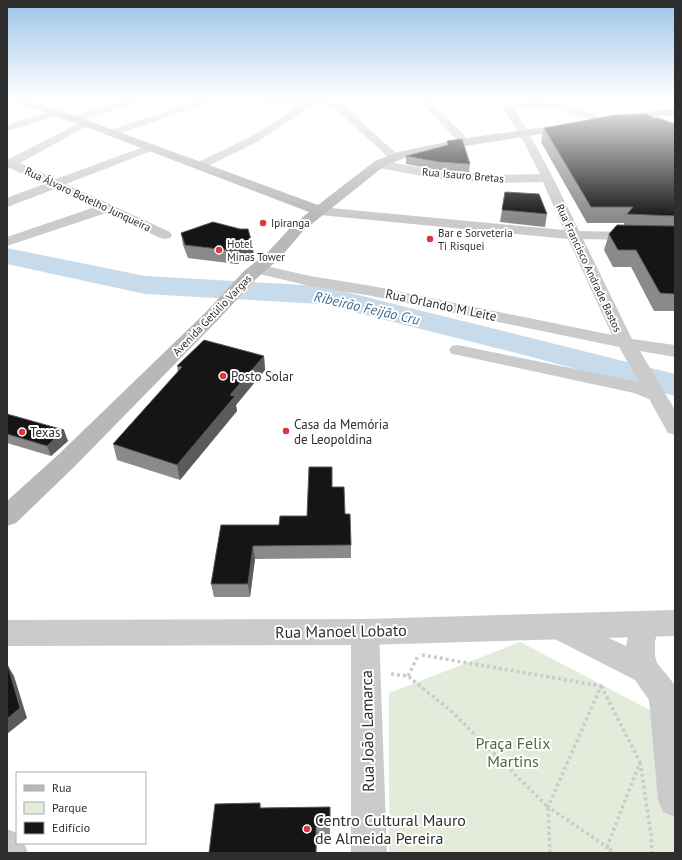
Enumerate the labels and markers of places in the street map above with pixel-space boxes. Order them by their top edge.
place label: Ipiranga [271,216,310,230]
marker: Ipiranga [258,218,268,228]
place label: Bar e Sorveteria Ti Risquei [438,226,513,253]
marker: Bar e Sorveteria Ti Risquei [425,234,435,244]
place label: Hotel Minas Tower [227,237,285,264]
marker: Hotel Minas Tower [214,245,224,255]
place label: Posto Solar [231,368,294,385]
marker: Posto Solar [218,371,228,381]
place label: Casa da Memória de Leopoldina [294,416,389,448]
place label: Texas [30,424,60,441]
marker: Casa da Memória de Leopoldina [281,426,291,436]
marker: Texas [17,427,27,437]
place label: Centro Cultural Mauro de Almeida Pereira [315,810,466,848]
marker: Centro Cultural Mauro de Almeida Pereira [302,824,312,834]

